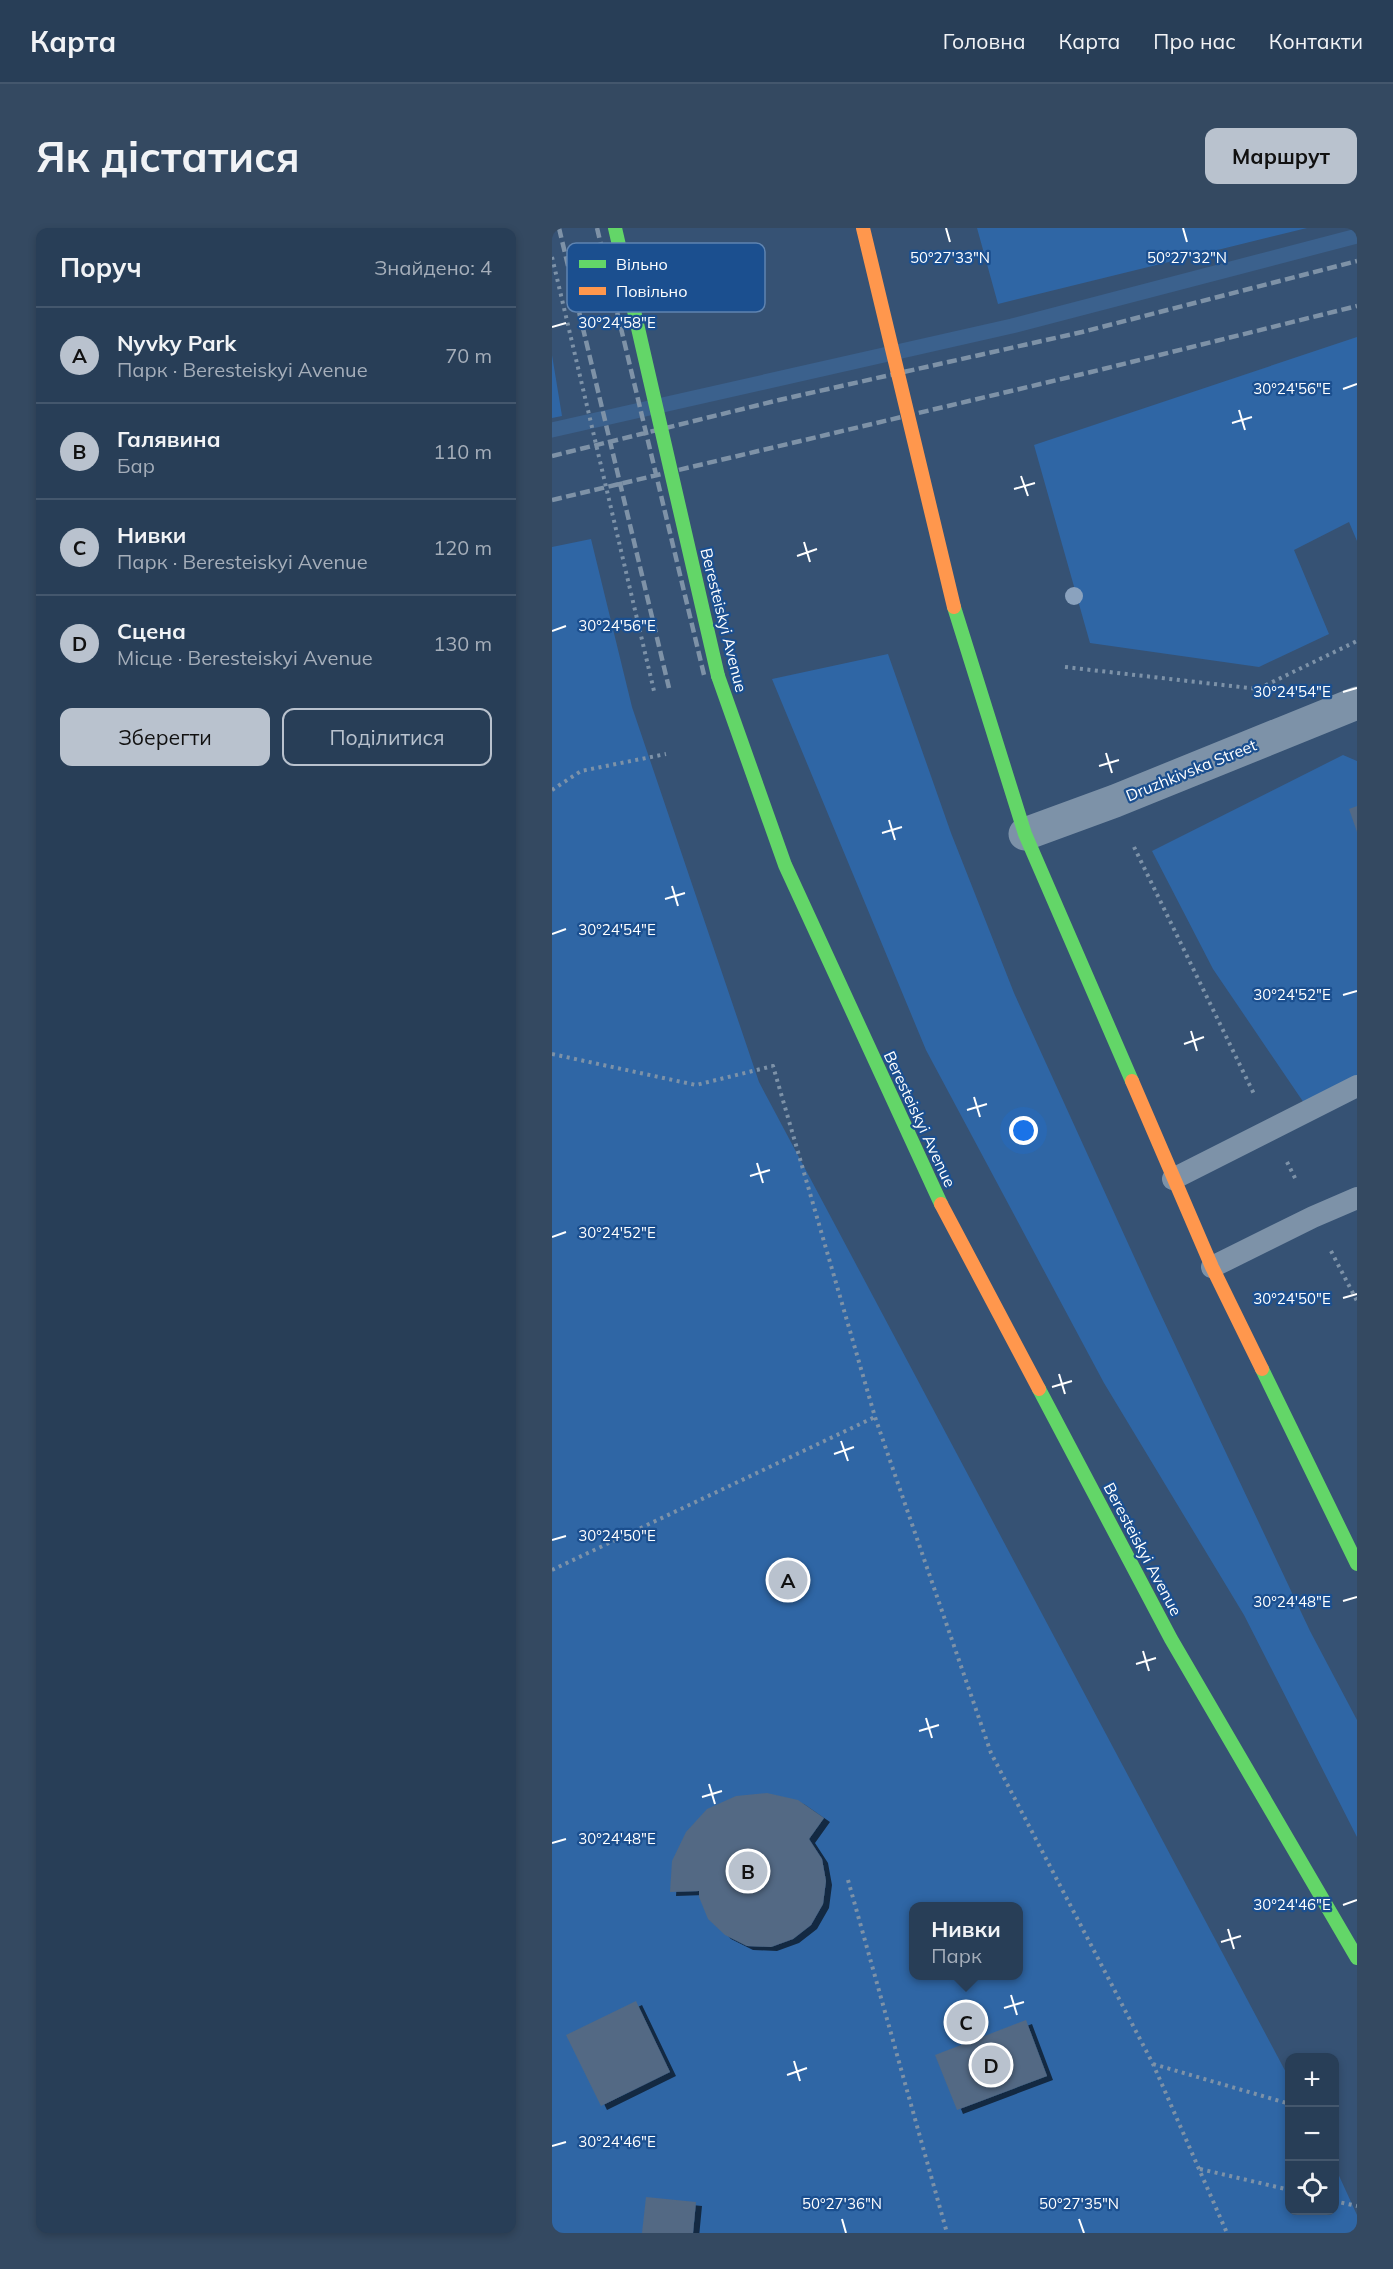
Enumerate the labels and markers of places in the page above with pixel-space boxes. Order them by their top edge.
pin: A [768,1558,808,1602]
pin: B [728,1848,768,1894]
pin: C [946,2000,986,2044]
pin: D [972,2042,1010,2088]

